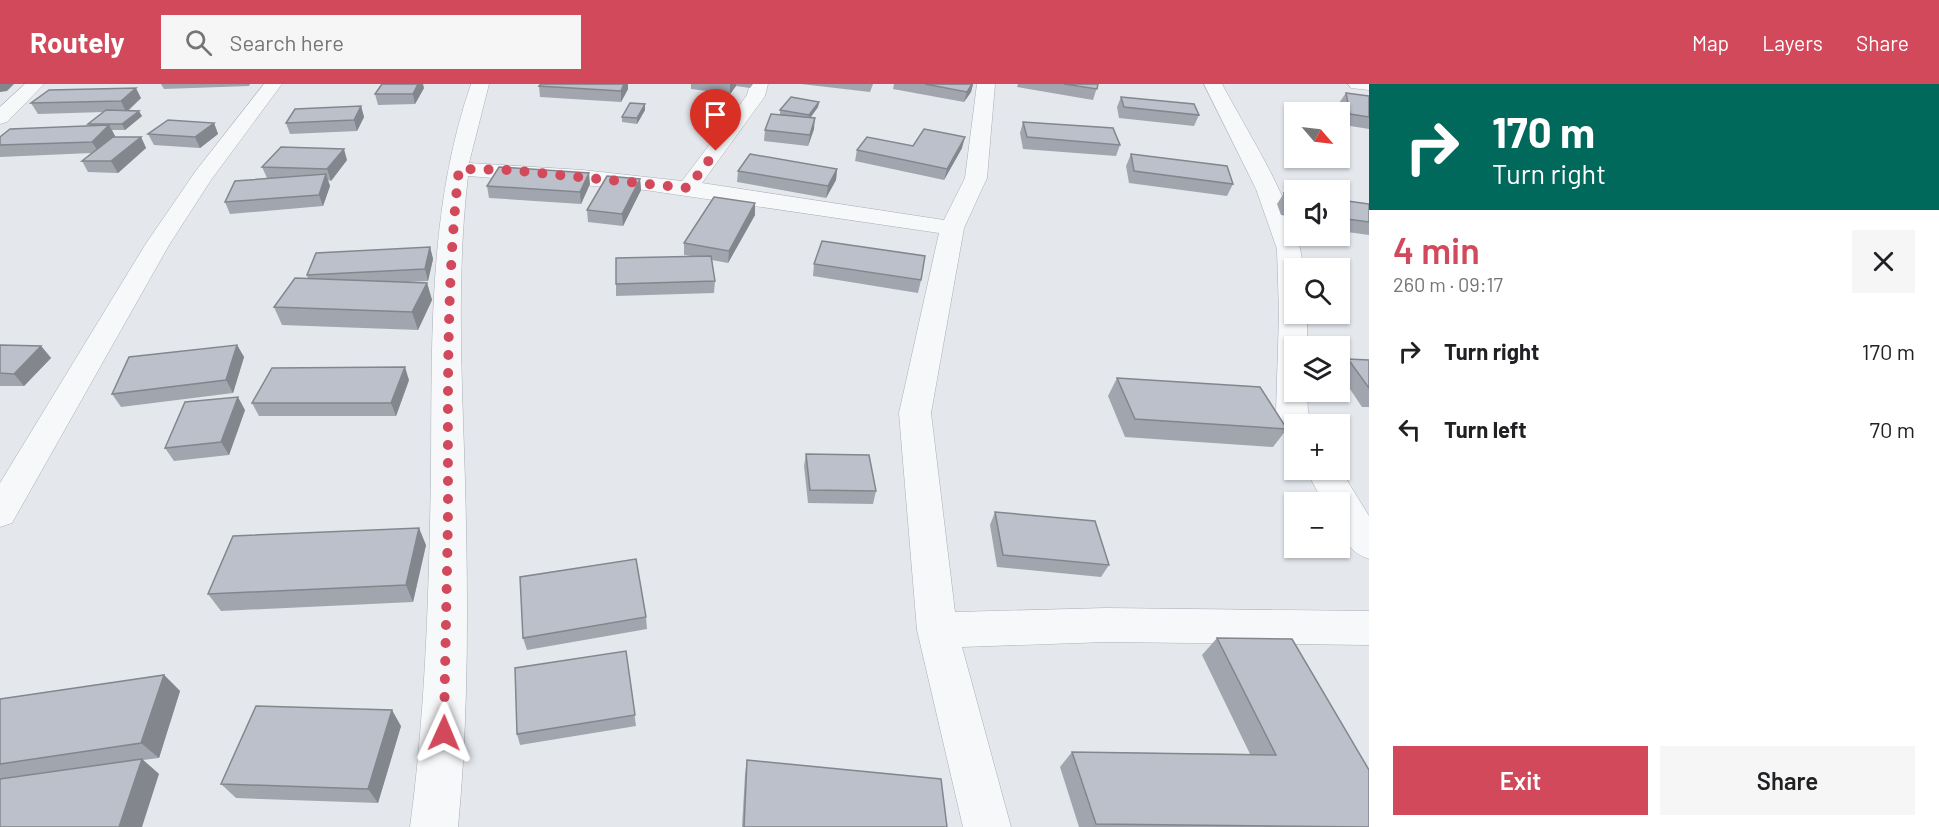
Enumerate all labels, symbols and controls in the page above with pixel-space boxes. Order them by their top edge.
search box [161,15,581,69]
text: Routely [30,25,125,59]
icon: search [182,26,215,59]
text: Search here [230,29,344,55]
text: Map [1692,30,1729,55]
text: Layers [1762,30,1823,55]
text: Share [1856,30,1909,55]
pin [690,89,741,151]
icon: arrive [699,98,732,131]
north arrow [1284,102,1350,168]
map controls [1284,102,1350,558]
text: 170 m [1492,106,1595,156]
icon: right [1393,108,1471,186]
text: Turn right [1492,157,1606,189]
button: sound [1284,180,1350,246]
text: 4 min [1393,228,1480,271]
button: close [1852,230,1915,293]
button: search [1284,258,1350,324]
text: 260 m · 09:17 [1393,272,1503,296]
icon: right [1393,335,1426,368]
button: layers [1284,336,1350,402]
text: Turn right [1444,338,1539,364]
text: 170 m [1862,338,1915,364]
icon: left [1393,413,1426,446]
button: + [1284,414,1350,480]
text: Turn left [1444,416,1527,442]
text: 70 m [1870,416,1915,442]
button: − [1284,492,1350,558]
position arrow [412,701,476,765]
button: Exit [1393,746,1648,815]
button: Share [1660,746,1915,815]

